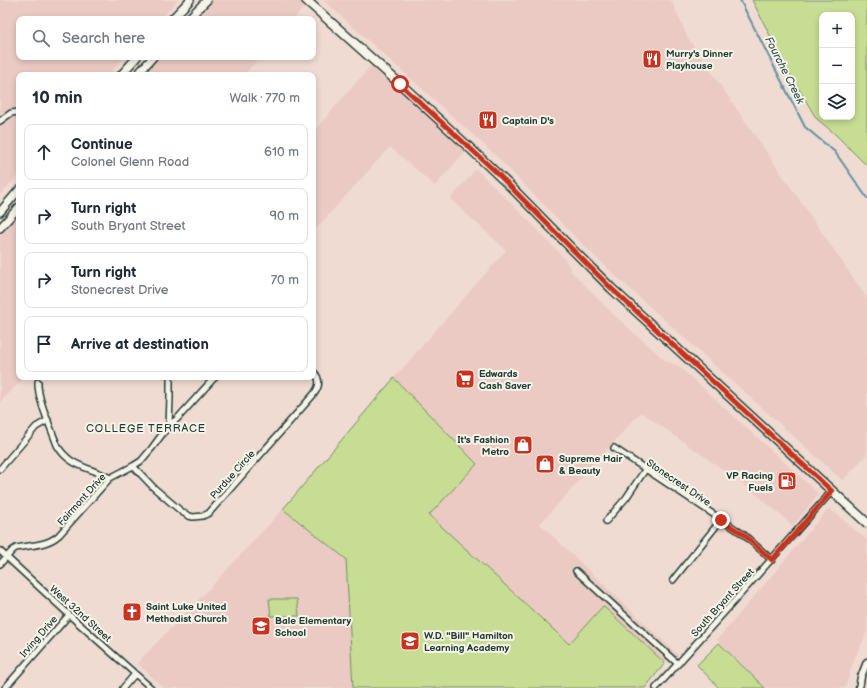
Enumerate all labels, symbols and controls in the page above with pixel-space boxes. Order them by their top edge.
map controls [819,12,855,120]
button: + [819,12,855,48]
search box [16,16,316,60]
icon: search [30,27,52,49]
text: Search here [62,29,145,48]
water label: Fourche Creek [762,34,807,107]
restaurant icon: Murry's Dinner Playhouse [641,48,663,70]
place label: Murry's Dinner Playhouse [666,48,734,72]
button: − [819,48,855,84]
route start [391,75,409,93]
button: layers [819,84,855,120]
text: 10 min [32,88,83,108]
text: Walk · 770 m [229,90,300,106]
restaurant icon: Captain D's [477,109,499,131]
place label: Captain D's [502,115,554,127]
text: Continue [71,135,133,154]
icon: ahead [33,141,55,163]
text: 610 m [264,144,299,160]
text: Colonel Glenn Road [71,154,189,170]
text: Turn right [71,199,136,218]
icon: right [33,205,55,227]
text: 90 m [270,208,299,224]
text: South Bryant Street [71,218,185,234]
text: Turn right [71,263,136,282]
icon: right [33,269,55,291]
text: 70 m [271,272,299,288]
text: Stonecrest Drive [71,282,168,298]
icon: arrive [33,333,55,355]
text: Arrive at destination [71,335,209,354]
supermarket icon: Edwards Cash Saver [454,368,476,390]
place label: Edwards Cash Saver [479,368,532,392]
district label: COLLEGE TERRACE [86,422,206,435]
place label: It's Fashion Metro [457,434,509,458]
shop icon: It's Fashion Metro [512,434,534,456]
street label: Purdue Circle [208,448,258,502]
shop icon: Supreme Hair & Beauty [534,453,556,475]
place label: Supreme Hair & Beauty [559,453,623,477]
street label: Stonecrest Drive [644,457,713,509]
place label: VP Racing Fuels [726,470,773,494]
fuel station icon: VP Racing Fuels [776,470,798,492]
street label: Fairmont Drive [55,471,108,528]
route end [712,511,730,529]
street label: South Bryant Street [689,566,757,639]
street label: West 32nd Street [47,583,114,644]
church icon: Saint Luke United Methodist Church [121,601,143,623]
place label: Saint Luke United Methodist Church [146,601,227,625]
street label: Irving Drive [17,613,60,660]
school or university icon: Bale Elementary School [250,615,272,637]
place label: Bale Elementary School [275,615,351,639]
school or university icon: W.D. "Bill" Hamilton Learning Academy [399,630,421,652]
place label: W.D. "Bill" Hamilton Learning Academy [424,630,514,654]

